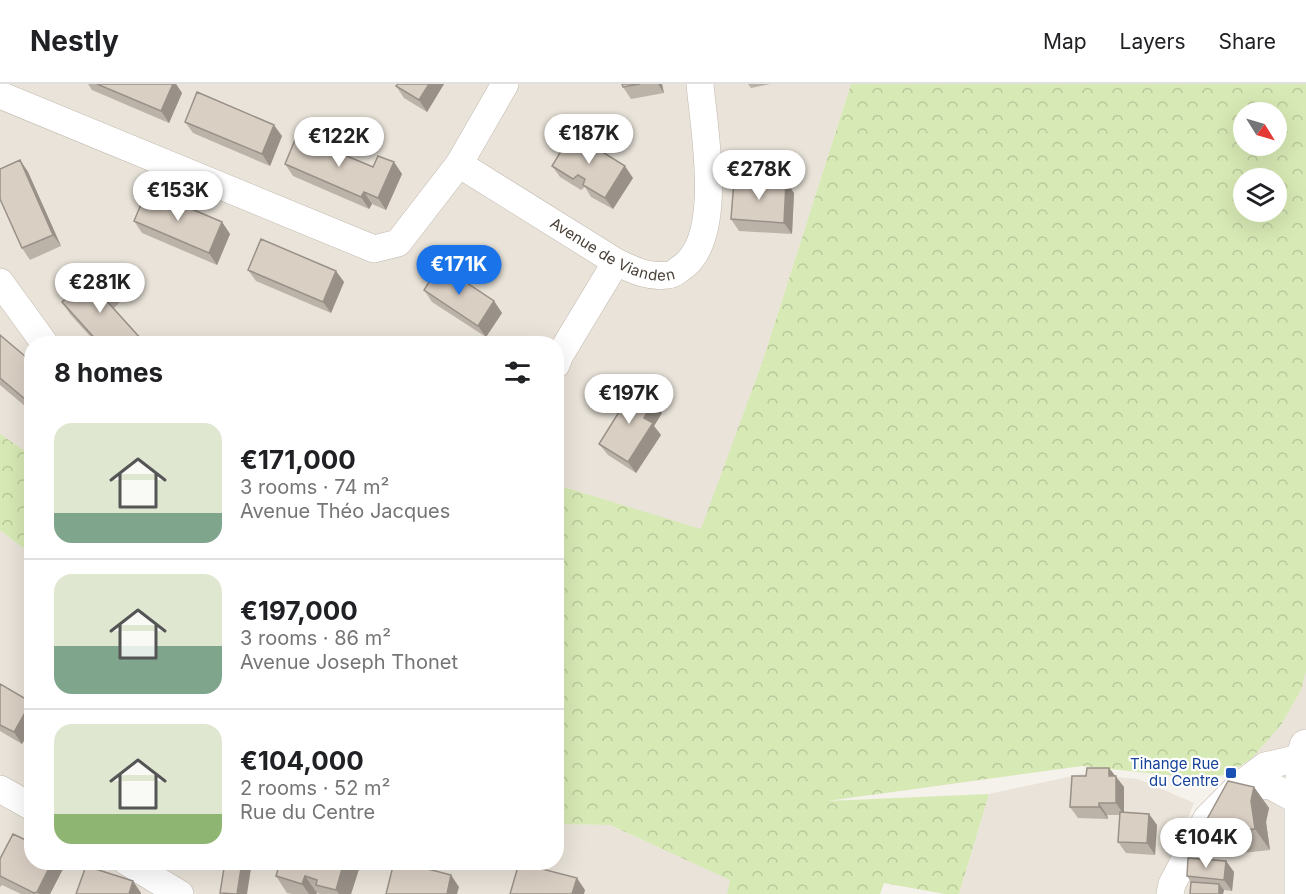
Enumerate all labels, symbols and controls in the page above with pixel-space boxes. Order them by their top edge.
text: Nestly [30,24,119,58]
text: Map [1043,29,1087,54]
text: Layers [1120,29,1186,54]
text: Share [1219,29,1276,54]
north arrow [1233,102,1287,156]
map controls [1233,102,1287,222]
pin: €187K [547,114,631,165]
pin: €122K [297,117,381,168]
text: €187K [558,121,620,145]
text: €122K [308,124,370,148]
pin: €278K [717,150,801,201]
text: €278K [726,157,792,181]
button: layers [1233,168,1287,222]
pin: €153K [136,171,220,222]
text: €153K [147,178,209,202]
street label: Avenue de Vianden [547,213,677,285]
pin: €171K [417,245,501,296]
text: €171K [431,252,487,276]
pin: €281K [58,263,142,314]
text: €281K [69,270,131,294]
icon: filters [501,356,534,389]
text: 8 homes [54,357,163,388]
pin: €197K [587,374,671,425]
text: €197K [599,381,659,405]
text: €171,000 [240,444,356,475]
icon: home [102,447,174,519]
text: 3 rooms · 74 m² [240,475,389,499]
text: Avenue Théo Jacques [240,499,450,523]
text: €197,000 [240,595,358,626]
icon: home [102,598,174,670]
text: 3 rooms · 86 m² [240,626,391,650]
text: Avenue Joseph Thonet [240,650,458,674]
text: €104,000 [240,745,364,776]
icon: home [102,748,174,820]
place label: Tihange Rue du Centre [1130,754,1219,790]
marker: Tihange Rue du Centre [1224,766,1238,780]
text: 2 rooms · 52 m² [240,776,390,800]
text: Rue du Centre [240,800,375,824]
pin: €104K [1164,818,1248,869]
text: €104K [1174,825,1238,849]

